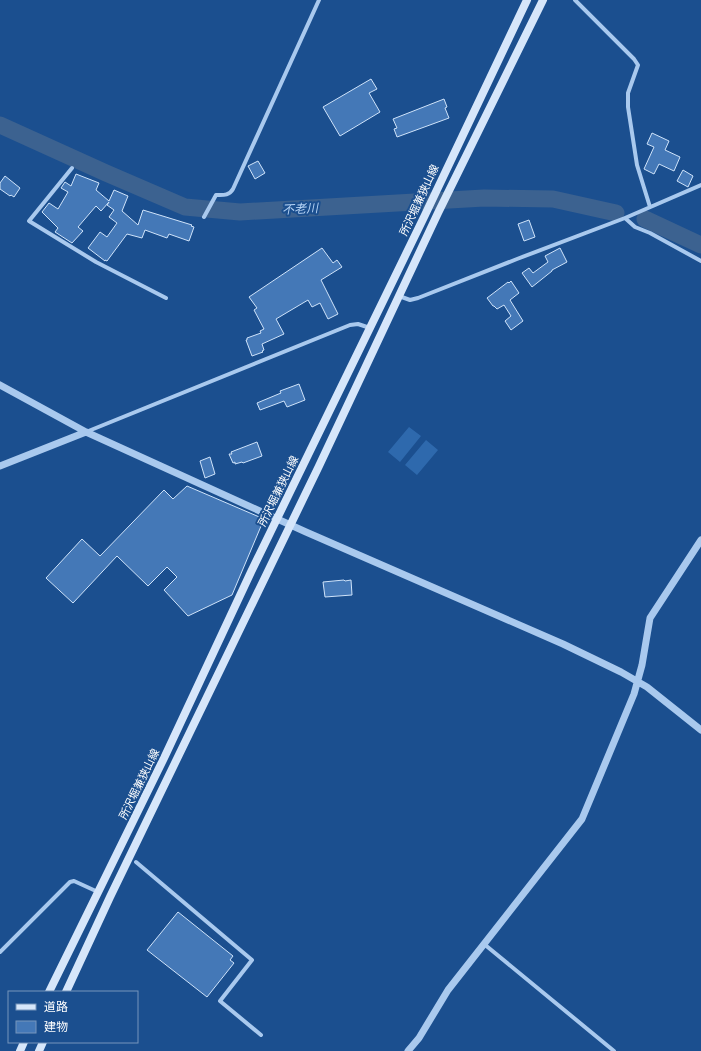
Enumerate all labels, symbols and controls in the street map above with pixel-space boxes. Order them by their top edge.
street label: 所沢堀兼狭山線 [397,163,441,237]
water label: 不老川 [282,201,320,217]
street label: 所沢堀兼狭山線 [256,454,300,528]
street label: 所沢堀兼狭山線 [117,747,161,821]
legend [8,991,138,1043]
text: 道路 [44,1000,68,1014]
text: 建物 [44,1020,68,1034]

